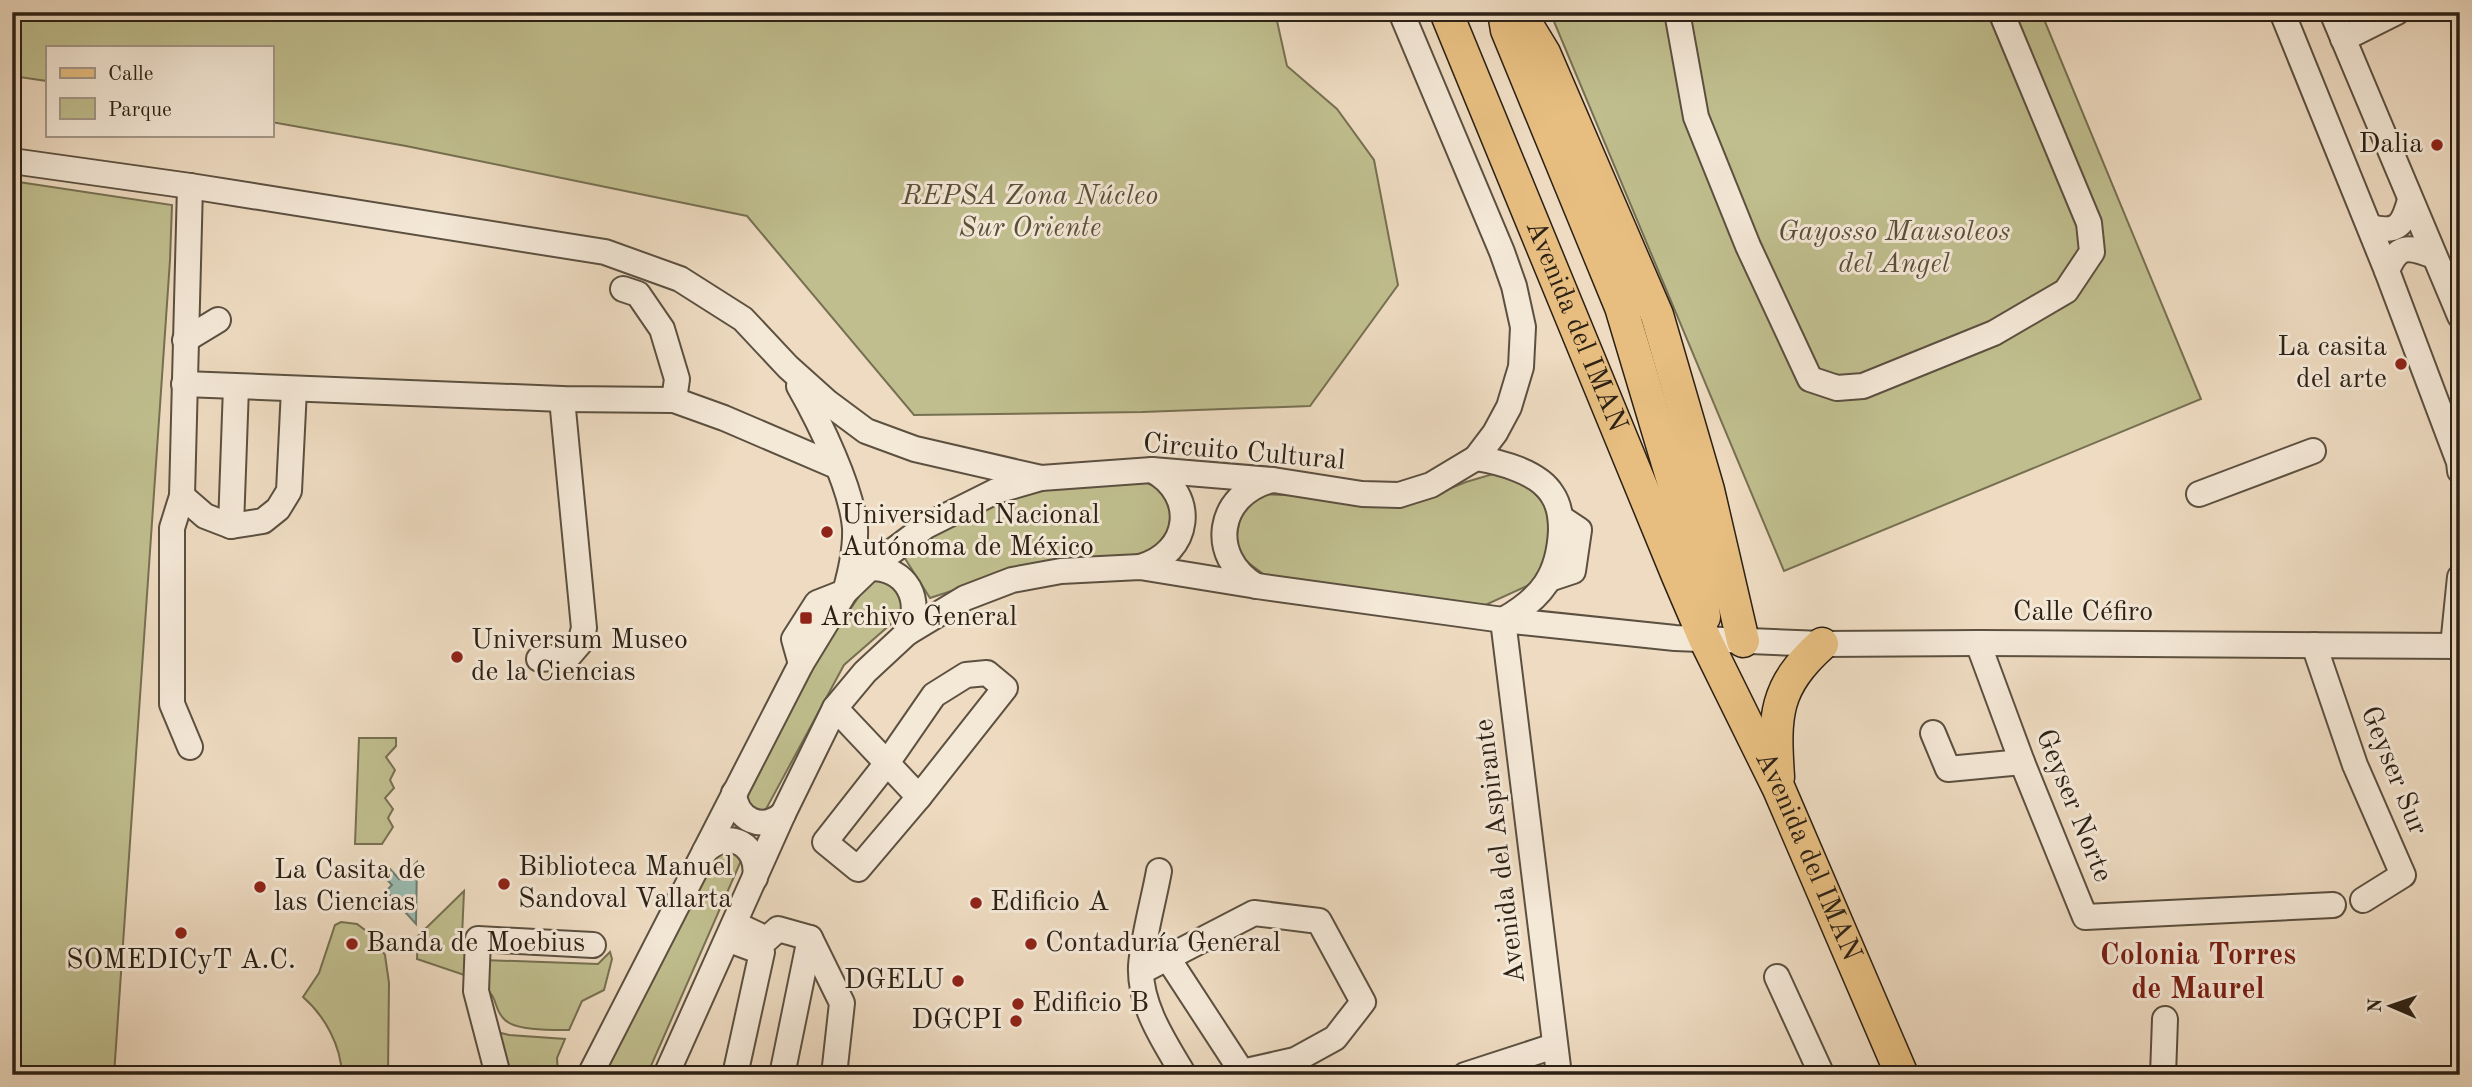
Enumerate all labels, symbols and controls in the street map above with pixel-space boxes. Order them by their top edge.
legend [46,46,273,136]
text: Calle [108,64,153,85]
text: Parque [108,100,172,121]
place label: Dalia [2358,131,2423,159]
marker: Dalia [2429,137,2445,153]
park label: REPSA Zona Núcleo Sur Oriente [901,183,1158,243]
street label: Avenida del IMAN [1520,217,1631,436]
park label: Gayosso Mausoleos del Angel [1778,219,2010,279]
place label: La casita del arte [2277,334,2387,394]
marker: La casita del arte [2393,356,2409,372]
street label: Circuito Cultural [1142,430,1346,476]
place label: Universidad Nacional Autónoma de México [841,502,1100,562]
marker: Universidad Nacional Autónoma de México [819,524,835,540]
street label: Calle Céfiro [2013,599,2153,627]
place label: Archivo General [820,604,1017,632]
marker: Archivo General [798,610,814,626]
place label: Universum Museo de la Ciencias [471,627,688,687]
marker: Universum Museo de la Ciencias [449,649,465,665]
street label: Geyser Sur [2355,703,2431,839]
street label: Avenida del Aspirante [1471,717,1531,985]
street label: Geyser Norte [2030,726,2116,886]
street label: Avenida del IMAN [1749,748,1865,965]
place label: Biblioteca Manuel Sandoval Vallarta [518,854,733,914]
place label: La Casita de las Ciencias [274,857,426,917]
marker: Biblioteca Manuel Sandoval Vallarta [496,876,512,892]
marker: La Casita de las Ciencias [252,879,268,895]
place label: Edificio A [990,889,1109,917]
marker: Edificio A [968,895,984,911]
marker: SOMEDICyT A.C. [173,925,189,941]
place label: Banda de Moebius [366,930,585,958]
place label: Contaduría General [1045,930,1281,958]
marker: Banda de Moebius [344,936,360,952]
marker: Contaduría General [1023,936,1039,952]
district label: Colonia Torres de Maurel [2100,941,2296,1005]
place label: SOMEDICyT A.C. [66,947,296,975]
place label: DGELU [844,967,944,995]
north arrow [2356,972,2426,1042]
marker: DGELU [950,973,966,989]
place label: Edificio B [1032,990,1149,1018]
marker: Edificio B [1010,996,1026,1012]
text: N [2367,997,2386,1013]
place label: DGCPI [911,1007,1002,1035]
marker: DGCPI [1008,1013,1024,1029]

